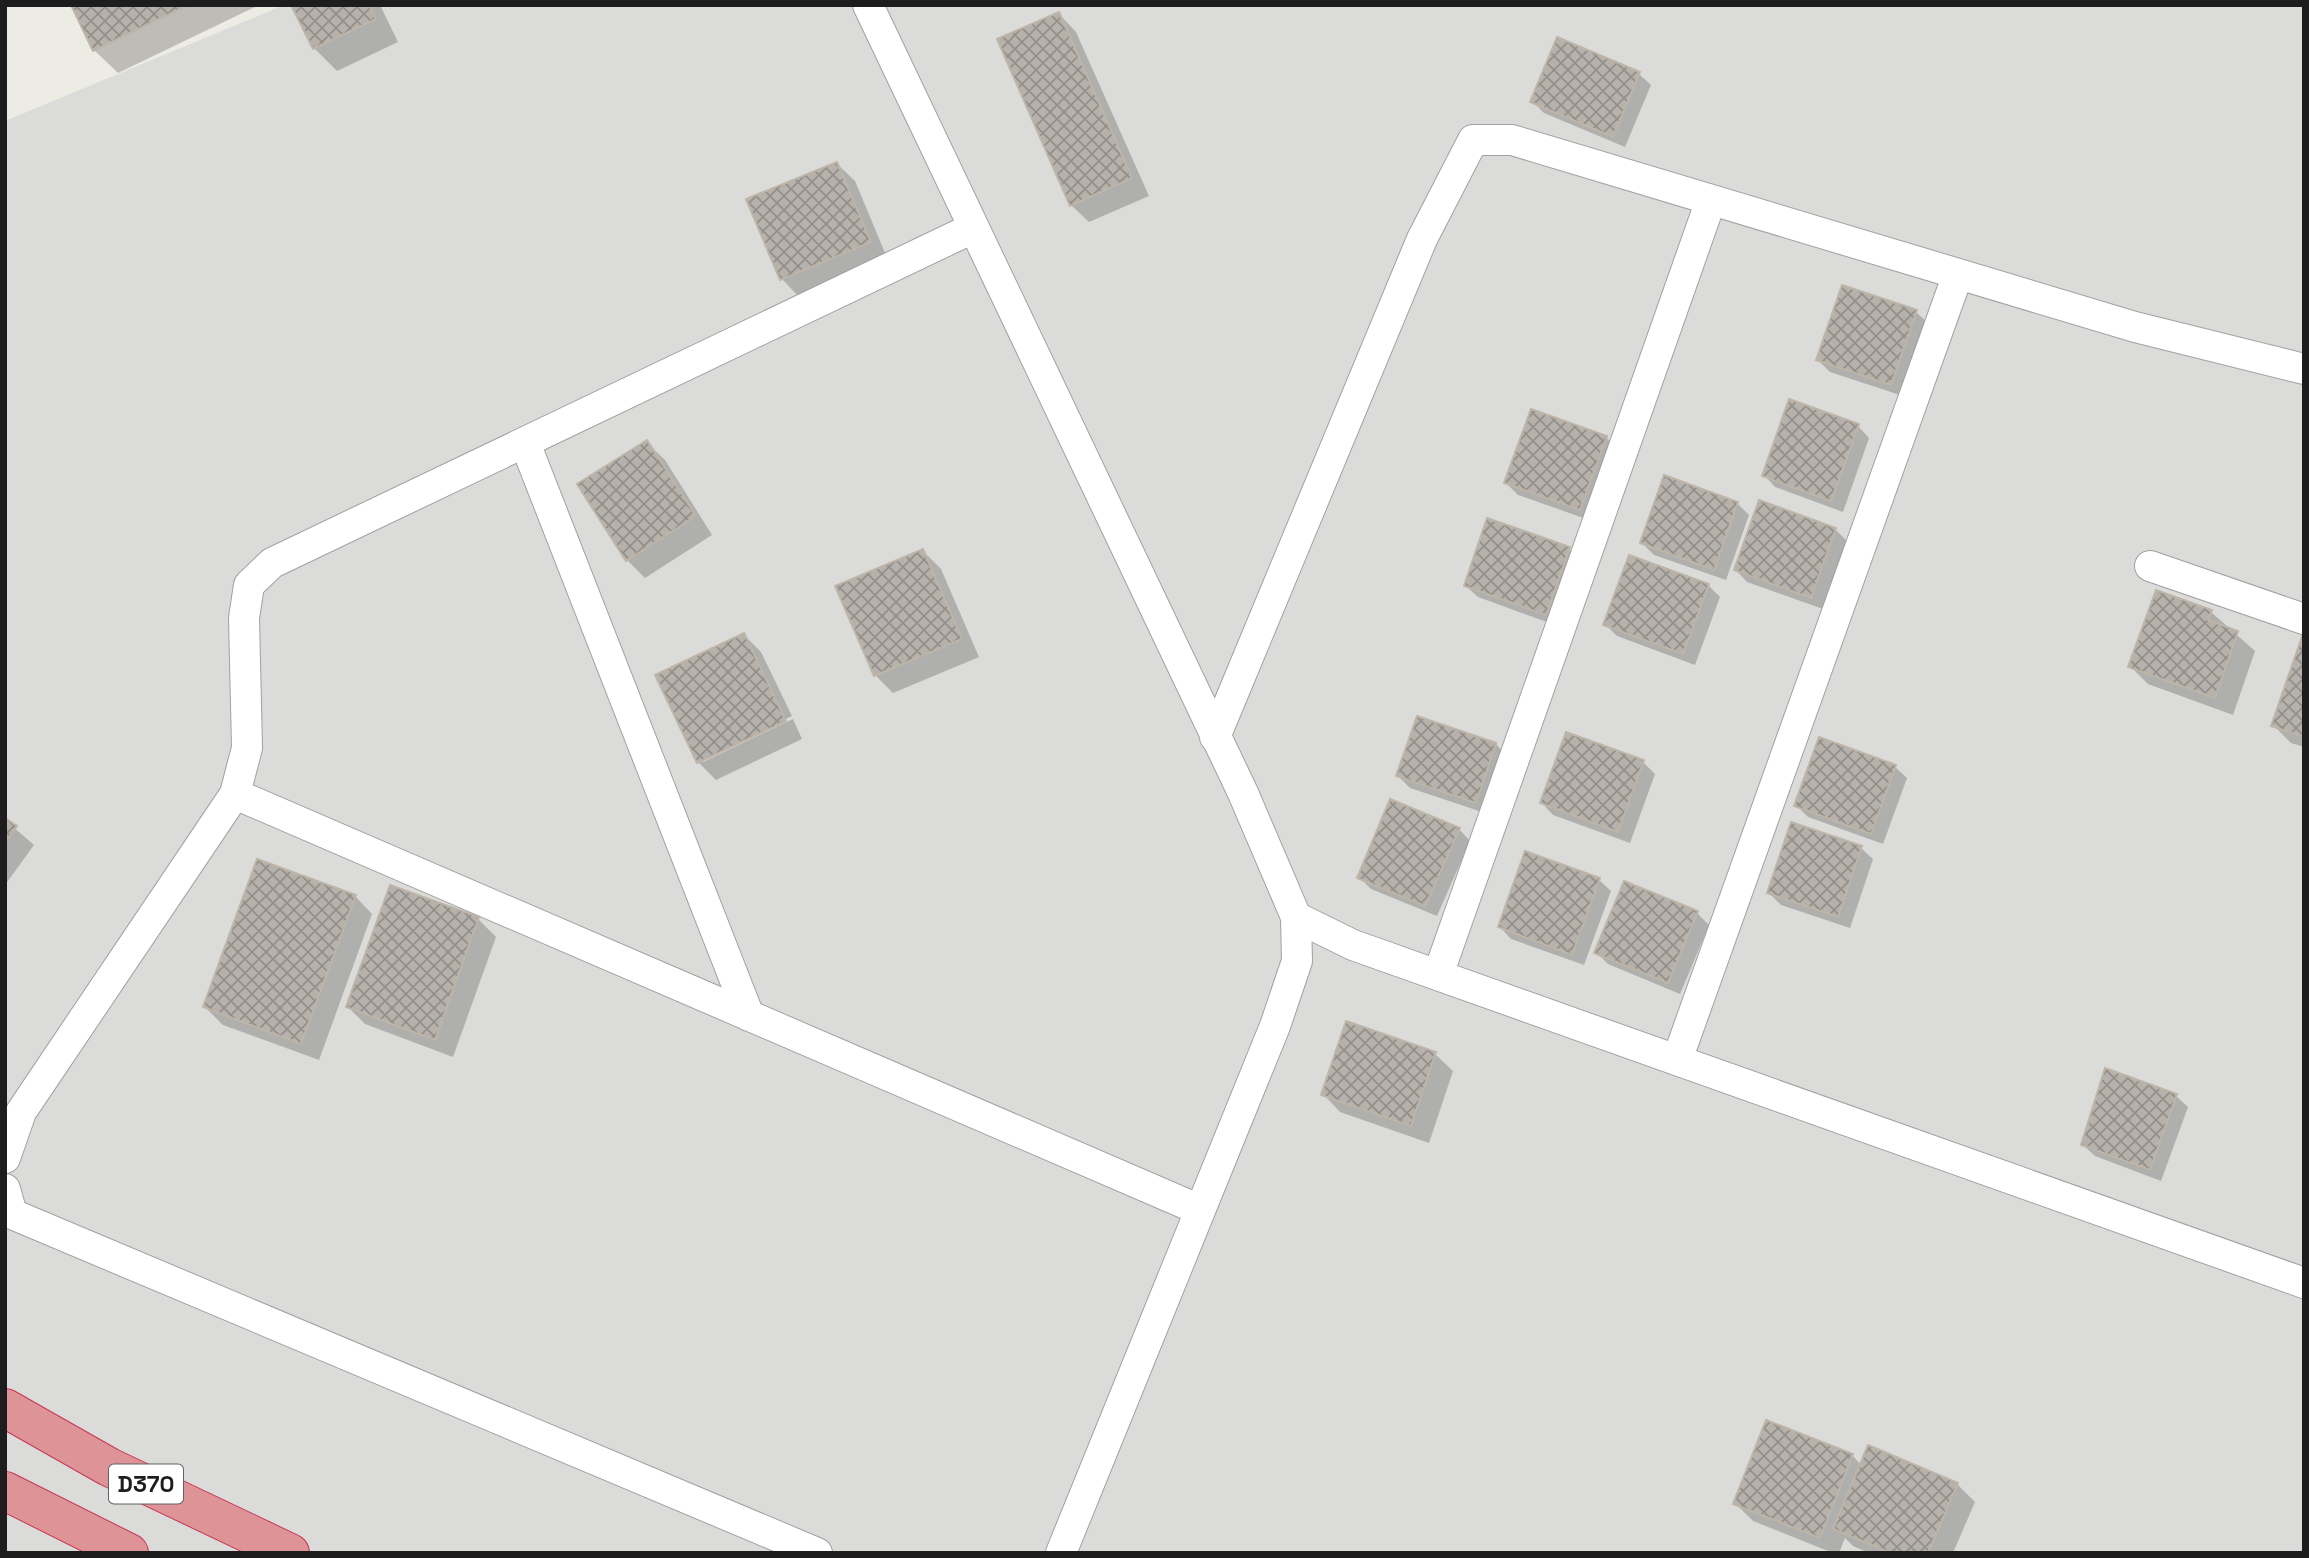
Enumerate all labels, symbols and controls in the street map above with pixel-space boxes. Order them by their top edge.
road number: D370 [109,1464,183,1504]

